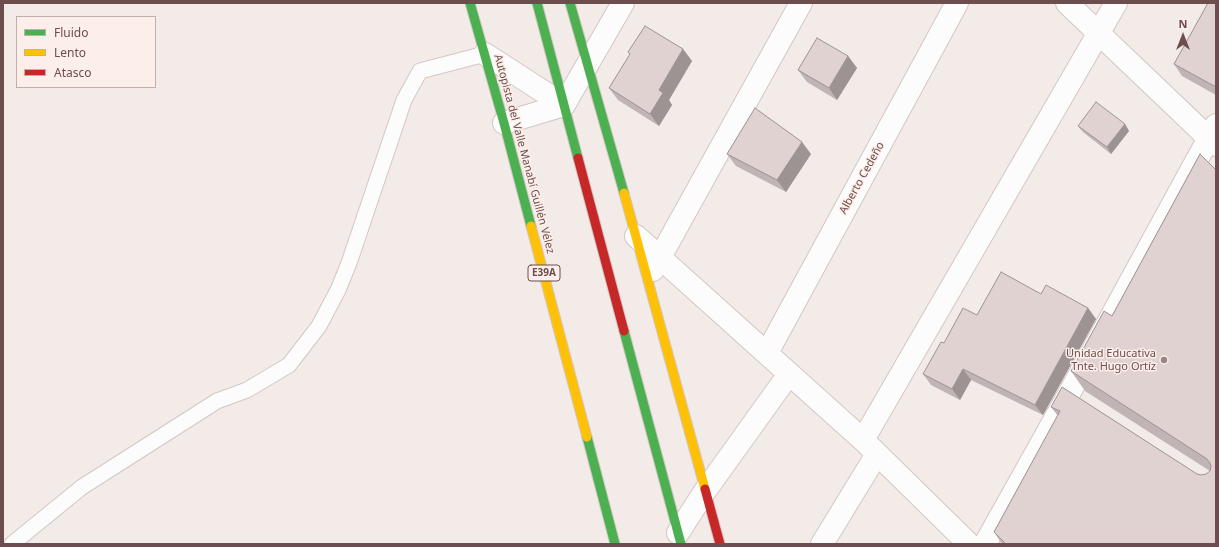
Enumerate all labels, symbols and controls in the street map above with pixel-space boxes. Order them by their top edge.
legend [16,16,156,88]
north arrow [1163,16,1203,56]
text: N [1179,16,1187,31]
text: Fluido [54,24,88,41]
text: Lento [54,44,86,61]
street label: Autopista del Valle Manabí Guillén Vélez [491,53,557,255]
text: Atasco [54,64,92,81]
street label: Alberto Cedeño [837,140,887,216]
road number: E39A [528,265,560,281]
place label: Unidad Educativa Tnte. Hugo Ortíz [1066,347,1156,373]
marker: Unidad Educativa Tnte. Hugo Ortíz [1159,355,1169,365]

